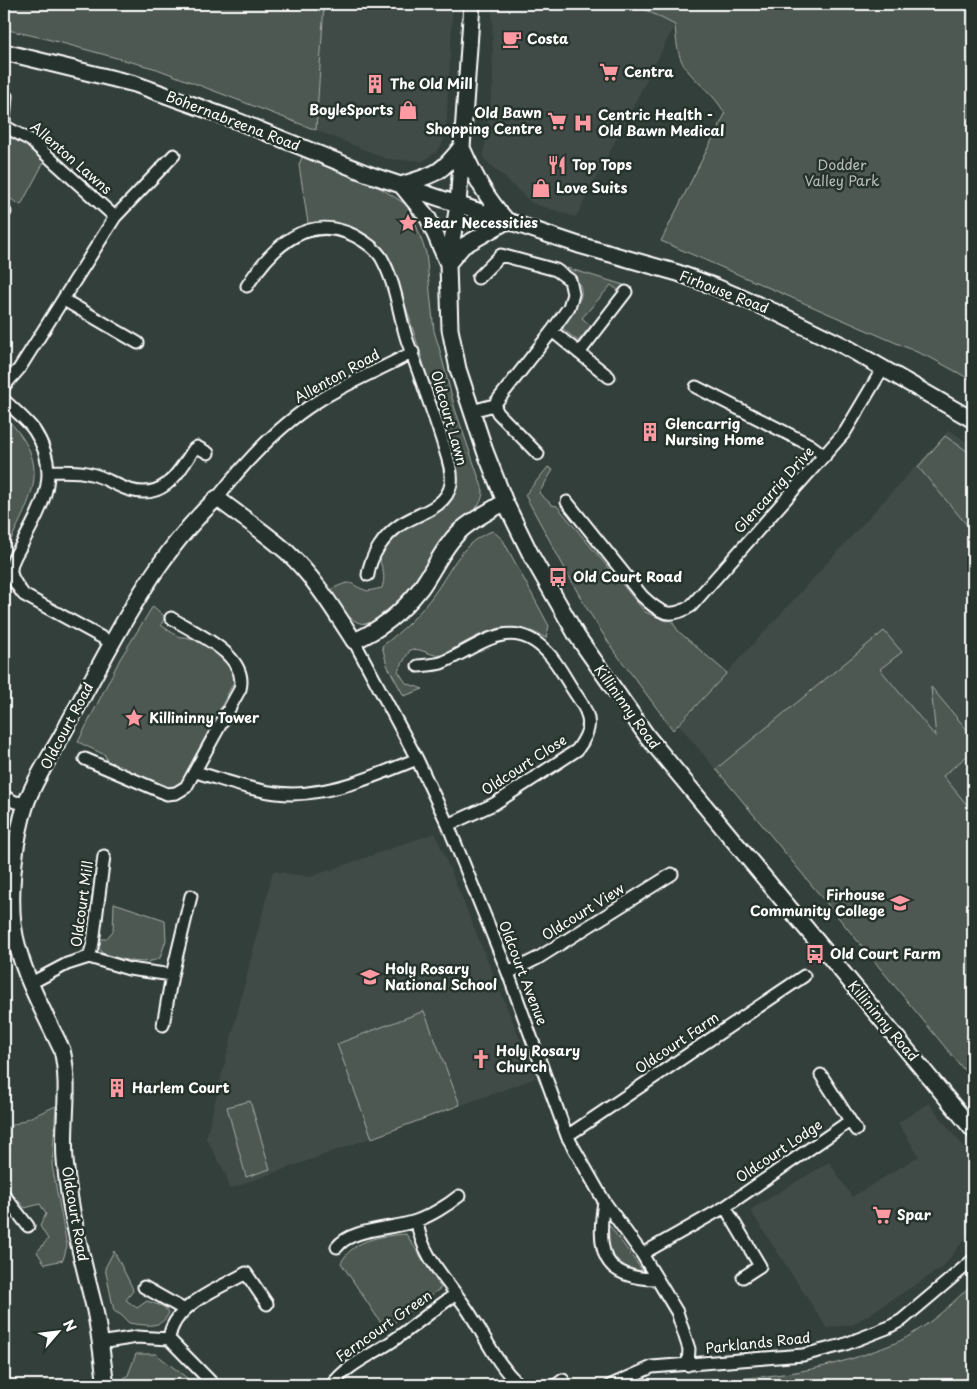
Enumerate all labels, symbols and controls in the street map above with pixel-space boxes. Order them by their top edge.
cafe icon: Costa [501,28,523,50]
place label: Costa [527,28,569,49]
supermarket icon: Centra [598,61,620,83]
place label: Centra [624,61,674,82]
building icon: The Old Mill [364,73,386,95]
place label: The Old Mill [390,73,473,94]
street label: Bohernabreena Road [163,85,303,156]
place label: BoyleSports [309,99,393,120]
shop icon: BoyleSports [397,99,419,121]
place label: Old Bawn Shopping Centre [425,102,542,139]
place label: Centric Health - Old Bawn Medical [598,104,724,141]
supermarket icon: Old Bawn Shopping Centre [546,110,568,132]
hospital icon: Centric Health - Old Bawn Medical [572,112,594,134]
street label: Allenton Lawns [26,116,117,199]
restaurant icon: Top Tops [546,154,568,176]
place label: Top Tops [572,154,632,175]
park label: Dodder Valley Park [805,154,880,191]
shop icon: Love Suits [530,177,552,199]
place label: Love Suits [556,177,628,198]
place icon: Bear Necessities [397,212,419,234]
place label: Bear Necessities [423,212,538,233]
street label: Firhouse Road [676,265,772,318]
street label: Allenton Road [290,343,383,408]
street label: Oldcourt Lawn [426,368,473,468]
place label: Glencarrig Nursing Home [665,413,765,450]
building icon: Glencarrig Nursing Home [639,421,661,443]
street label: Glencarrig Drive [729,441,819,538]
bus stop icon: Old Court Road [547,566,569,588]
place label: Old Court Road [573,566,682,587]
street label: Killininny Road [589,660,665,753]
street label: Oldcourt Road [35,678,98,773]
place icon: Killininny Tower [123,707,145,729]
place label: Killininny Tower [149,707,260,728]
street label: Oldcourt Close [477,729,570,800]
street label: Oldcourt Mill [65,859,98,948]
street label: Oldcourt View [537,878,628,945]
place label: Firhouse Community College [750,884,885,921]
school or university icon: Firhouse Community College [889,892,911,914]
street label: Oldcourt Avenue [494,917,553,1029]
bus stop icon: Old Court Farm [804,943,826,965]
place label: Old Court Farm [830,943,941,964]
place label: Holy Rosary National School [385,958,497,995]
school or university icon: Holy Rosary National School [359,966,381,988]
street label: Killininny Road [843,976,924,1066]
street label: Oldcourt Farm [631,1007,723,1079]
place label: Holy Rosary Church [496,1040,580,1077]
church icon: Holy Rosary Church [470,1048,492,1070]
building icon: Harlem Court [106,1077,128,1099]
place label: Harlem Court [132,1077,230,1098]
street label: Oldcourt Lodge [731,1114,826,1187]
street label: Oldcourt Road [57,1165,94,1263]
supermarket icon: Spar [871,1204,893,1226]
place label: Spar [897,1204,932,1225]
street label: Ferncourt Green [331,1285,436,1367]
north arrow [32,1306,82,1356]
text: N [58,1316,82,1335]
street label: Parklands Road [704,1327,811,1358]

